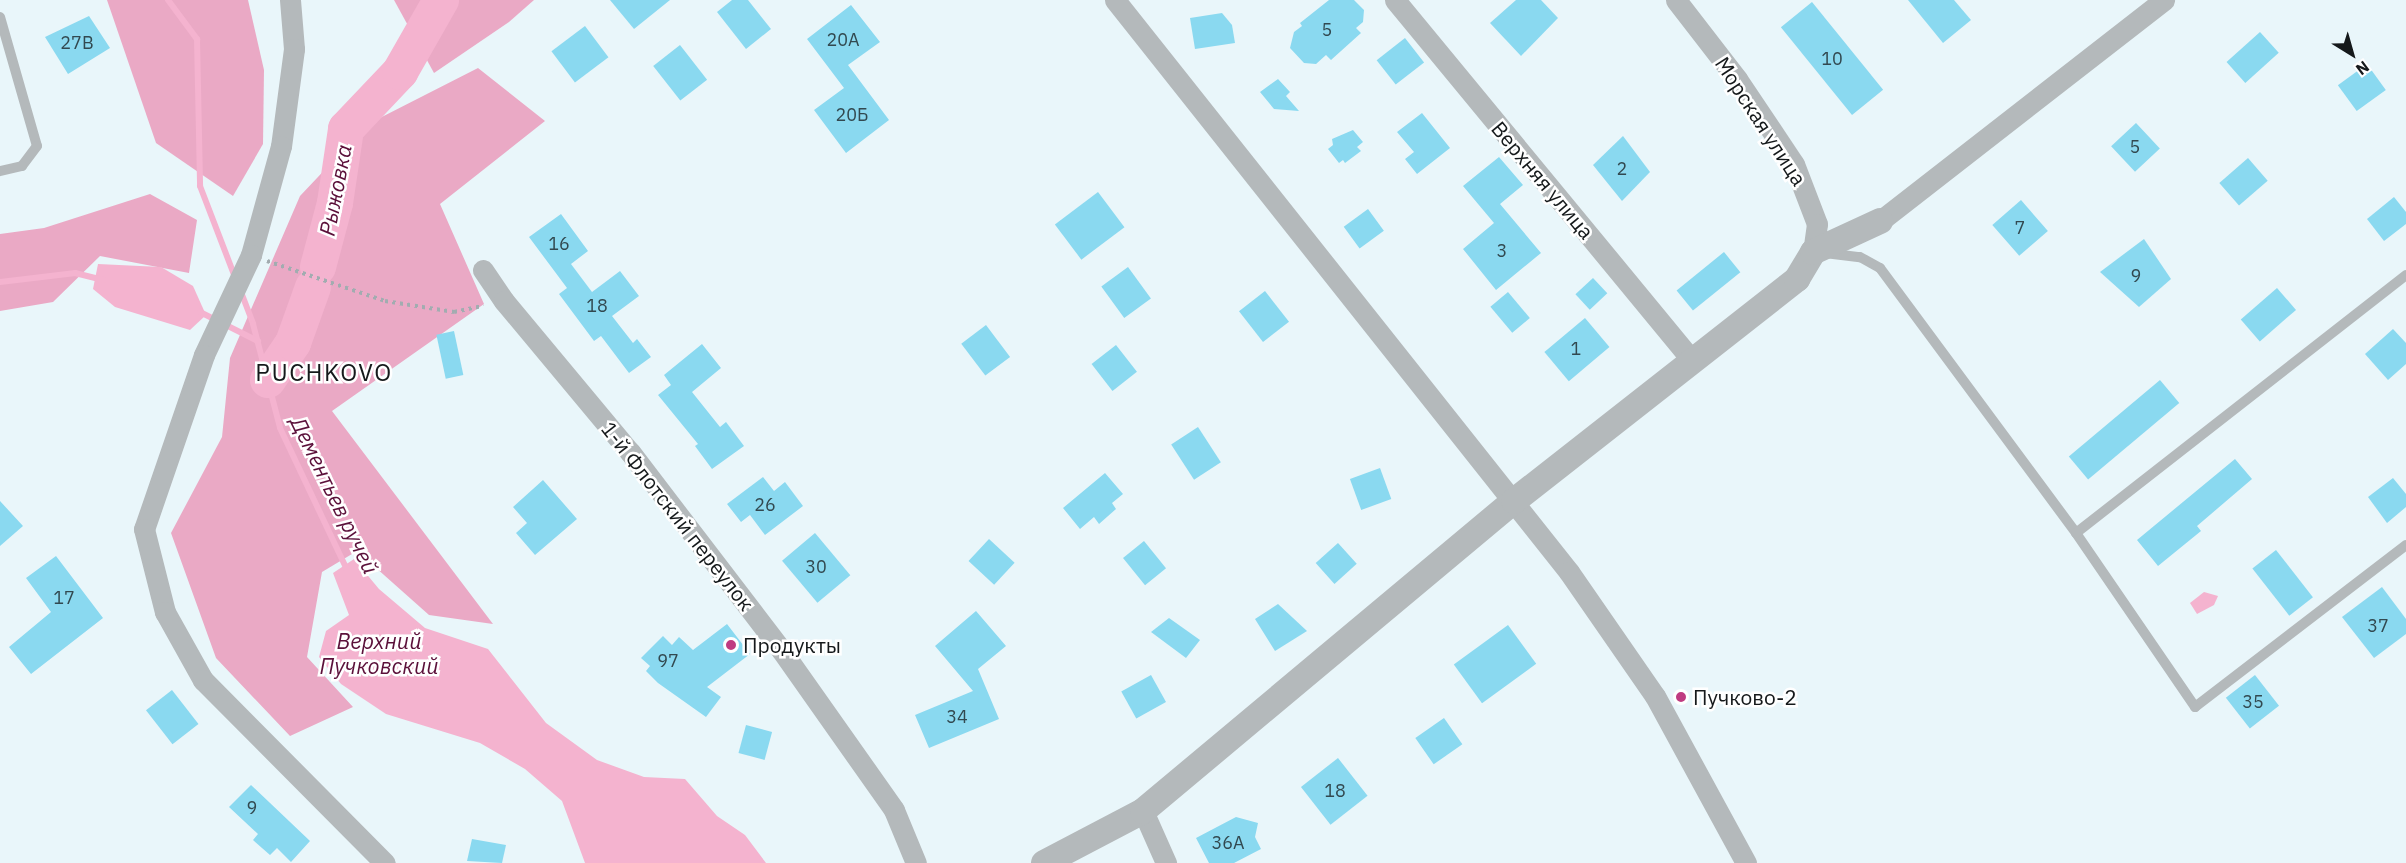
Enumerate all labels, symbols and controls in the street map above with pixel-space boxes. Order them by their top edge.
house number: 5 [1322,19,1332,41]
north arrow [2322,24,2382,84]
house number: 20А [826,29,860,51]
house number: 27В [60,32,94,54]
house number: 10 [1821,48,1843,70]
street label: Морская улица [1710,52,1812,190]
text: N [2352,57,2373,80]
house number: 20Б [835,104,869,126]
street label: Верхняя улица [1487,116,1599,244]
house number: 5 [2130,136,2140,158]
water label: Рыжовка [313,142,357,238]
house number: 2 [1617,158,1627,180]
house number: 7 [2015,217,2025,239]
house number: 16 [548,233,570,255]
house number: 3 [1497,240,1507,262]
house number: 9 [2131,265,2141,287]
house number: 18 [586,295,608,317]
house number: 1 [1571,338,1581,360]
district label: PUCHKOVO [255,359,393,387]
water label: Дементьев ручей [285,412,385,578]
street label: 1-й Флотский переулок [596,416,760,616]
house number: 26 [754,494,776,516]
house number: 30 [805,556,827,578]
house number: 17 [53,587,75,609]
house number: 37 [2367,615,2389,637]
water label: Верхний Пучковский [319,627,439,678]
place label: Продукты [743,632,841,658]
marker: Продукты [724,638,738,652]
house number: 97 [657,650,679,672]
place label: Пучково-2 [1693,684,1797,710]
marker: Пучково-2 [1674,690,1688,704]
house number: 35 [2242,691,2264,713]
house number: 34 [946,706,968,728]
house number: 18 [1324,780,1346,802]
house number: 9 [247,797,257,819]
house number: 36А [1211,832,1245,854]

